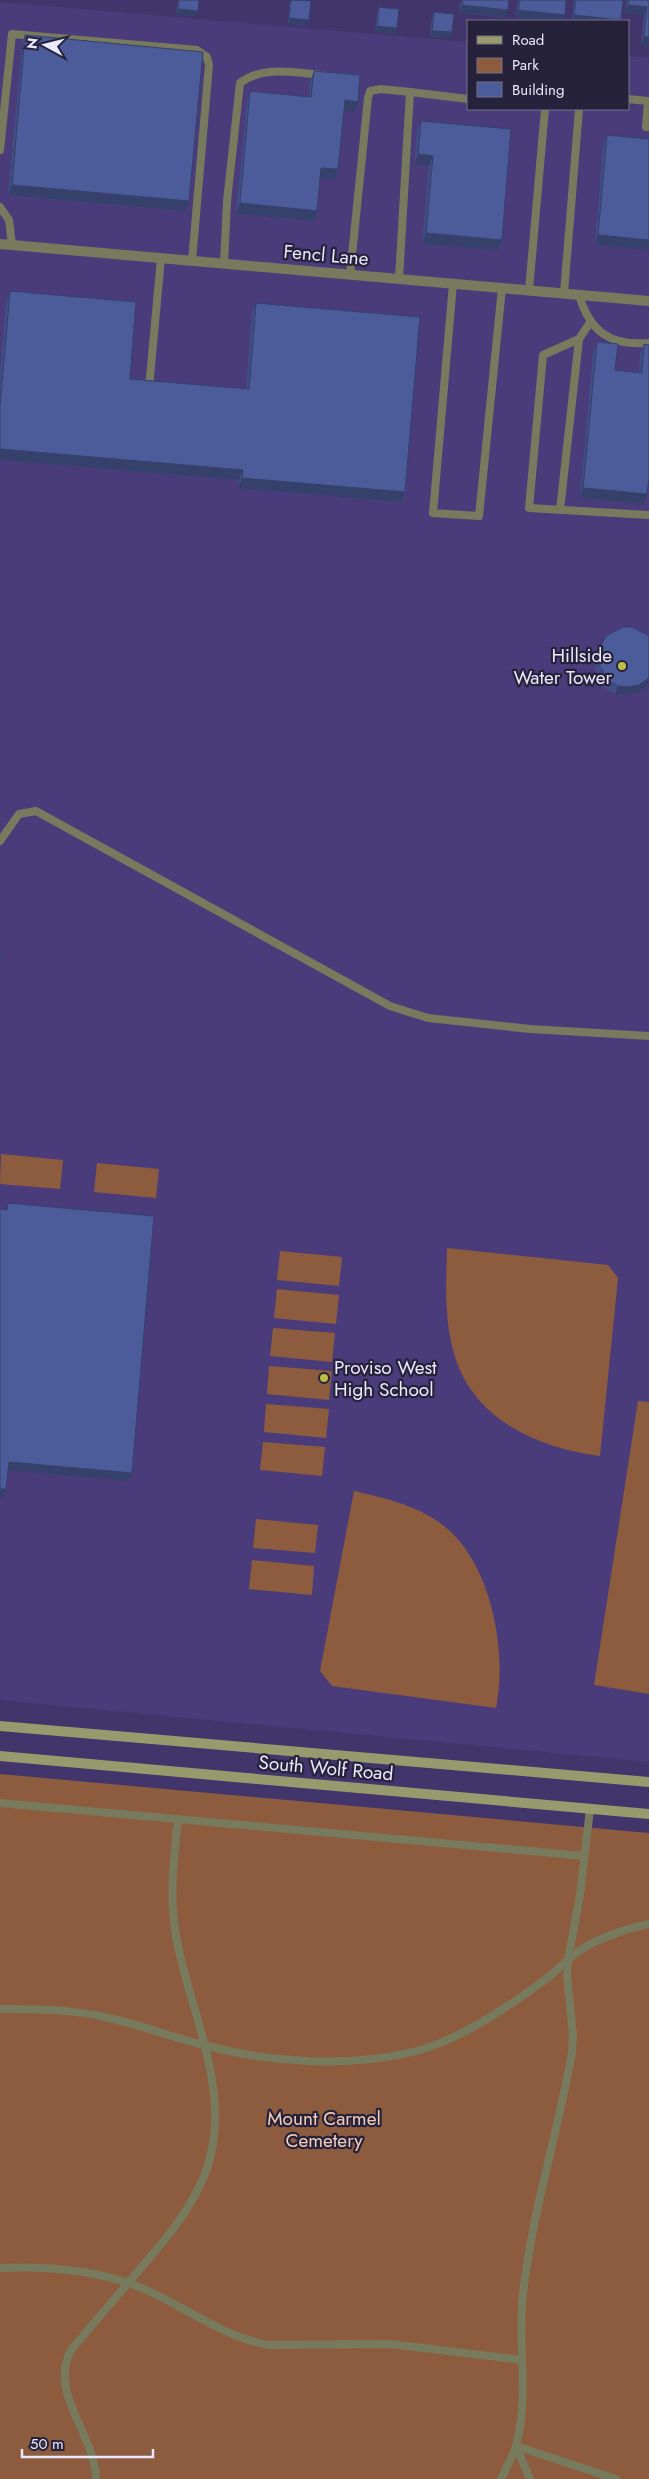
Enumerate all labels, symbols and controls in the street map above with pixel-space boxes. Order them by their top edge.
north arrow [20,20,70,70]
legend [467,20,629,110]
text: Road [512,29,544,51]
text: N [21,37,43,50]
text: Park [512,54,539,76]
text: Building [512,79,564,101]
street label: Fencl Lane [282,238,370,272]
place label: Hillside Water Tower [513,642,612,691]
marker: Hillside Water Tower [616,660,628,672]
place label: Proviso West High School [334,1354,437,1403]
marker: Proviso West High School [318,1372,330,1384]
street label: South Wolf Road [258,1749,394,1787]
park label: Mount Carmel Cemetery [267,2105,381,2154]
scale bar [22,2426,154,2458]
text: 50 m [30,2433,64,2455]

